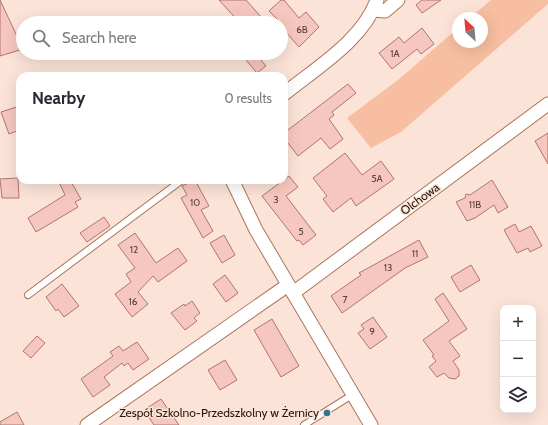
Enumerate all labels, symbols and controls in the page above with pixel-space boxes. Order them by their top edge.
north arrow [452,12,488,48]
search box [16,16,288,60]
house number: 6B [296,23,308,36]
icon: search [30,27,52,49]
text: Search here [62,29,137,47]
house number: 1A [390,47,401,60]
text: Nearby [32,88,85,108]
text: 0 results [224,90,272,106]
house number: 5A [371,172,384,185]
street label: Olchowa [397,179,442,218]
house number: 3 [273,193,279,206]
house number: 10 [190,196,200,209]
house number: 11B [469,198,481,211]
house number: 5 [298,225,304,238]
house number: 12 [130,243,138,256]
house number: 11 [412,247,418,260]
house number: 13 [384,261,392,274]
house number: 7 [342,293,348,306]
house number: 16 [129,295,138,308]
map controls [500,305,536,413]
button: + [500,305,536,341]
house number: 9 [369,325,375,338]
button: − [500,341,536,377]
button: layers [500,377,536,413]
place label: Zespół Szkolno-Przedszkolny w Żernicy [119,405,319,420]
marker: Zespół Szkolno-Przedszkolny w Żernicy [322,408,332,418]

